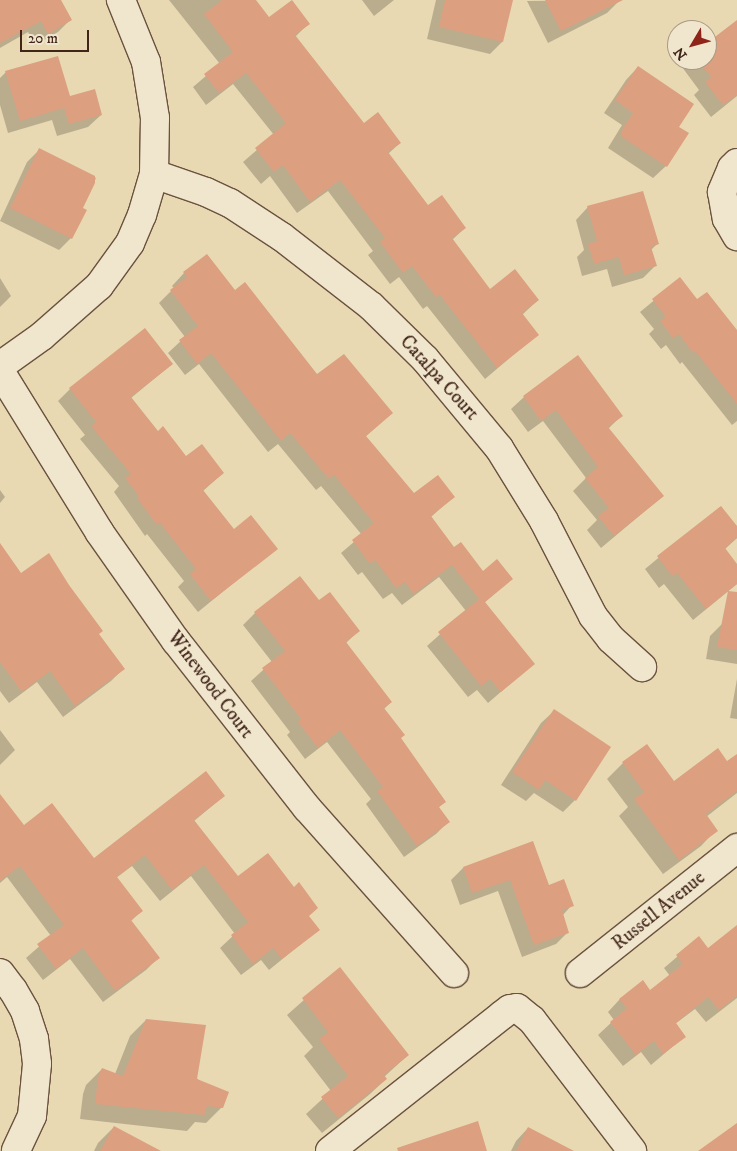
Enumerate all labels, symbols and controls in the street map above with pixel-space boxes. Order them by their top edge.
scale bar [22,20,91,52]
north arrow [667,20,717,70]
text: 20 m [28,29,58,48]
text: N [670,43,691,63]
street label: Catalpa Court [395,331,483,425]
street label: Winewood Court [162,627,258,743]
street label: Russell Avenue [608,867,710,955]

